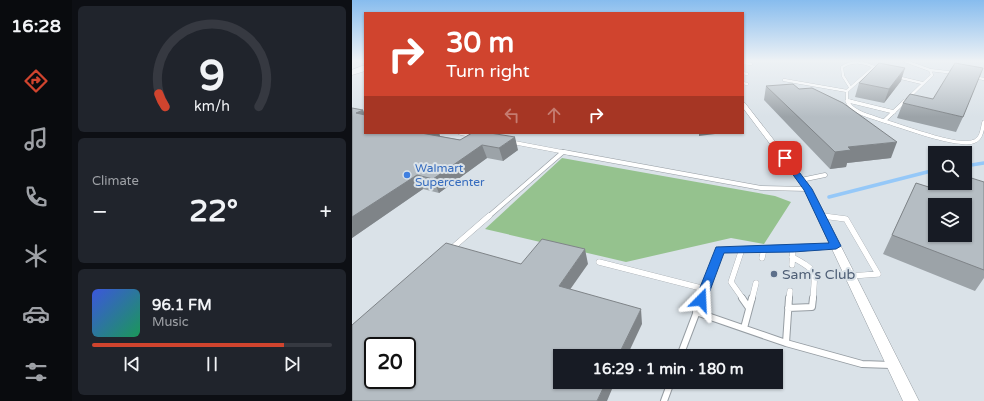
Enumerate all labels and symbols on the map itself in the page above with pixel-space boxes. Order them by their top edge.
pin [768,141,802,175]
place label: Walmart Supercenter [415,161,485,189]
marker: Walmart Supercenter [402,170,412,180]
place label: Sam's Club [782,266,856,283]
marker: Sam's Club [769,269,779,279]
position arrow [680,279,722,321]
speed limit sign: 20 [364,337,416,389]

